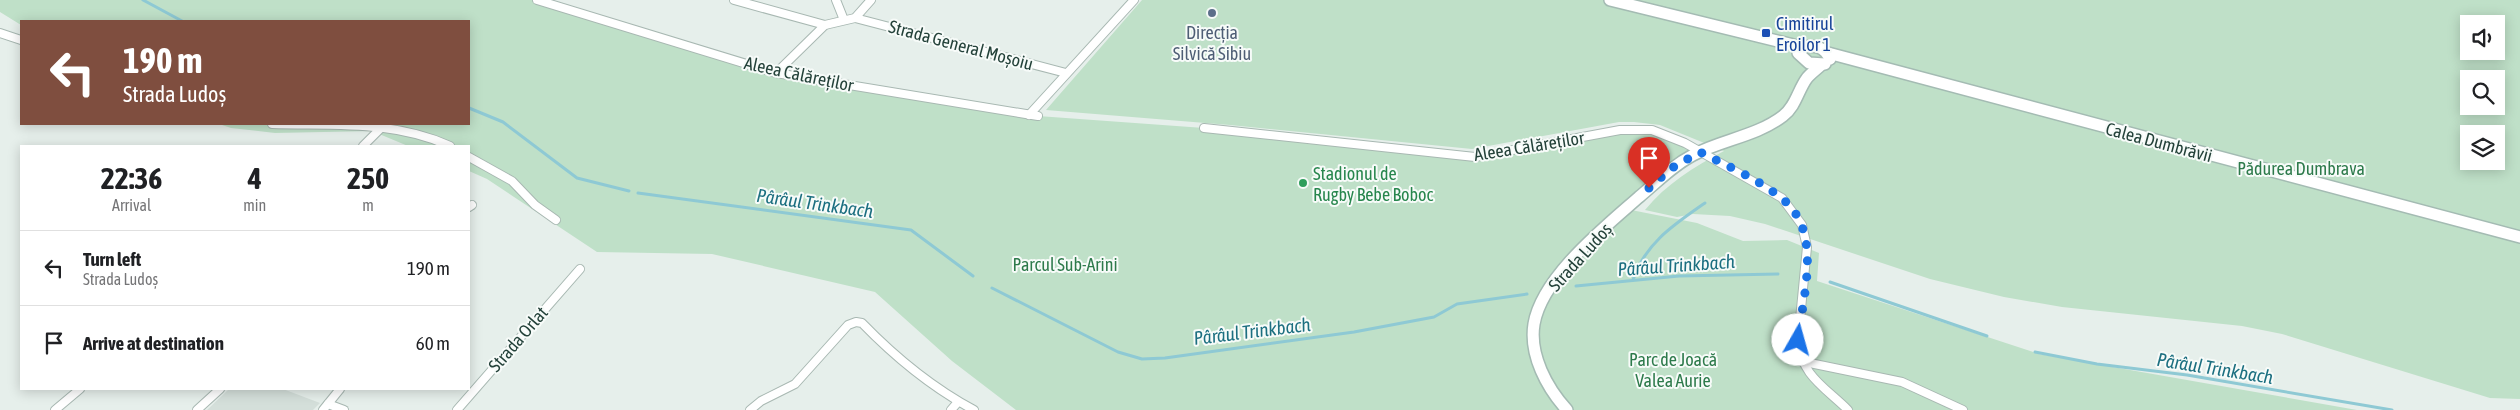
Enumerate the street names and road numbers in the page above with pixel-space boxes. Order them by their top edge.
street label: Strada General Moșoiu [886,16,1036,74]
street label: Aleea Călăreților [742,52,856,96]
street label: Calea Dumbrăvii [2103,118,2215,166]
street label: Aleea Călăreților [1472,127,1586,165]
street label: Strada Ludoș [1544,219,1616,295]
street label: Strada Orlat [484,302,552,376]

